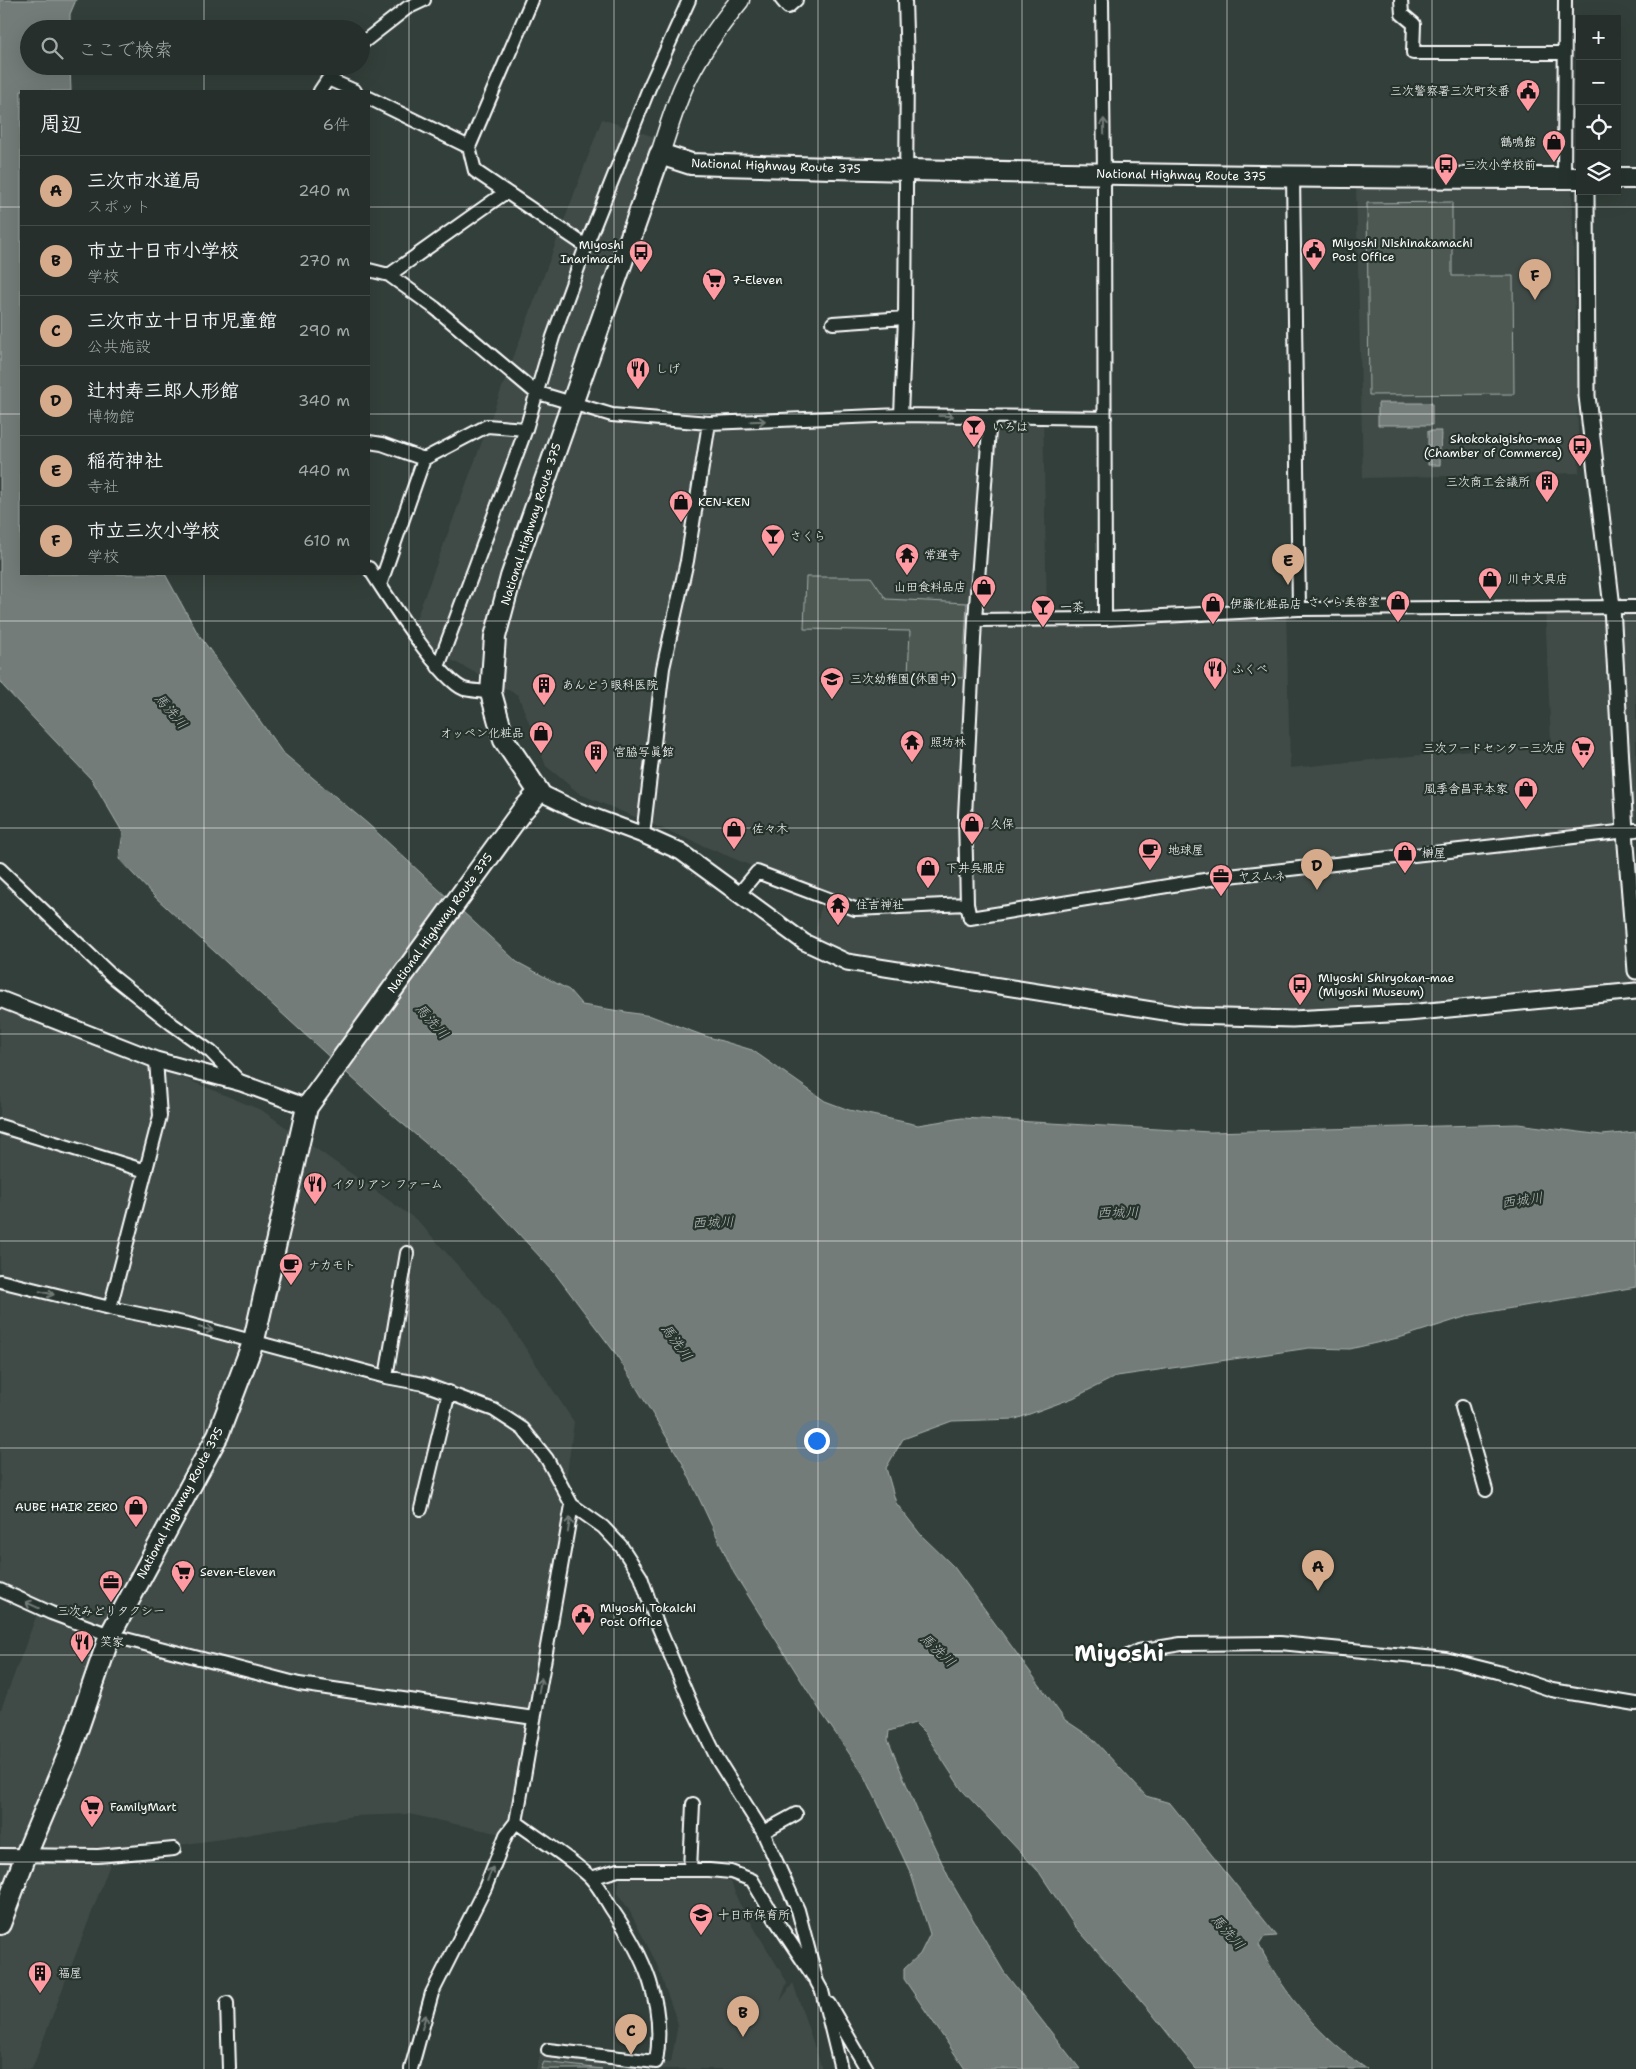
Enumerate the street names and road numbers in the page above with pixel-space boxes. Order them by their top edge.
street label: National Highway Route 375 [691,155,861,177]
street label: National Highway Route 375 [1096,166,1266,184]
street label: National Highway Route 375 [497,441,565,607]
street label: National Highway Route 375 [384,850,496,996]
street label: National Highway Route 375 [133,1424,227,1582]

